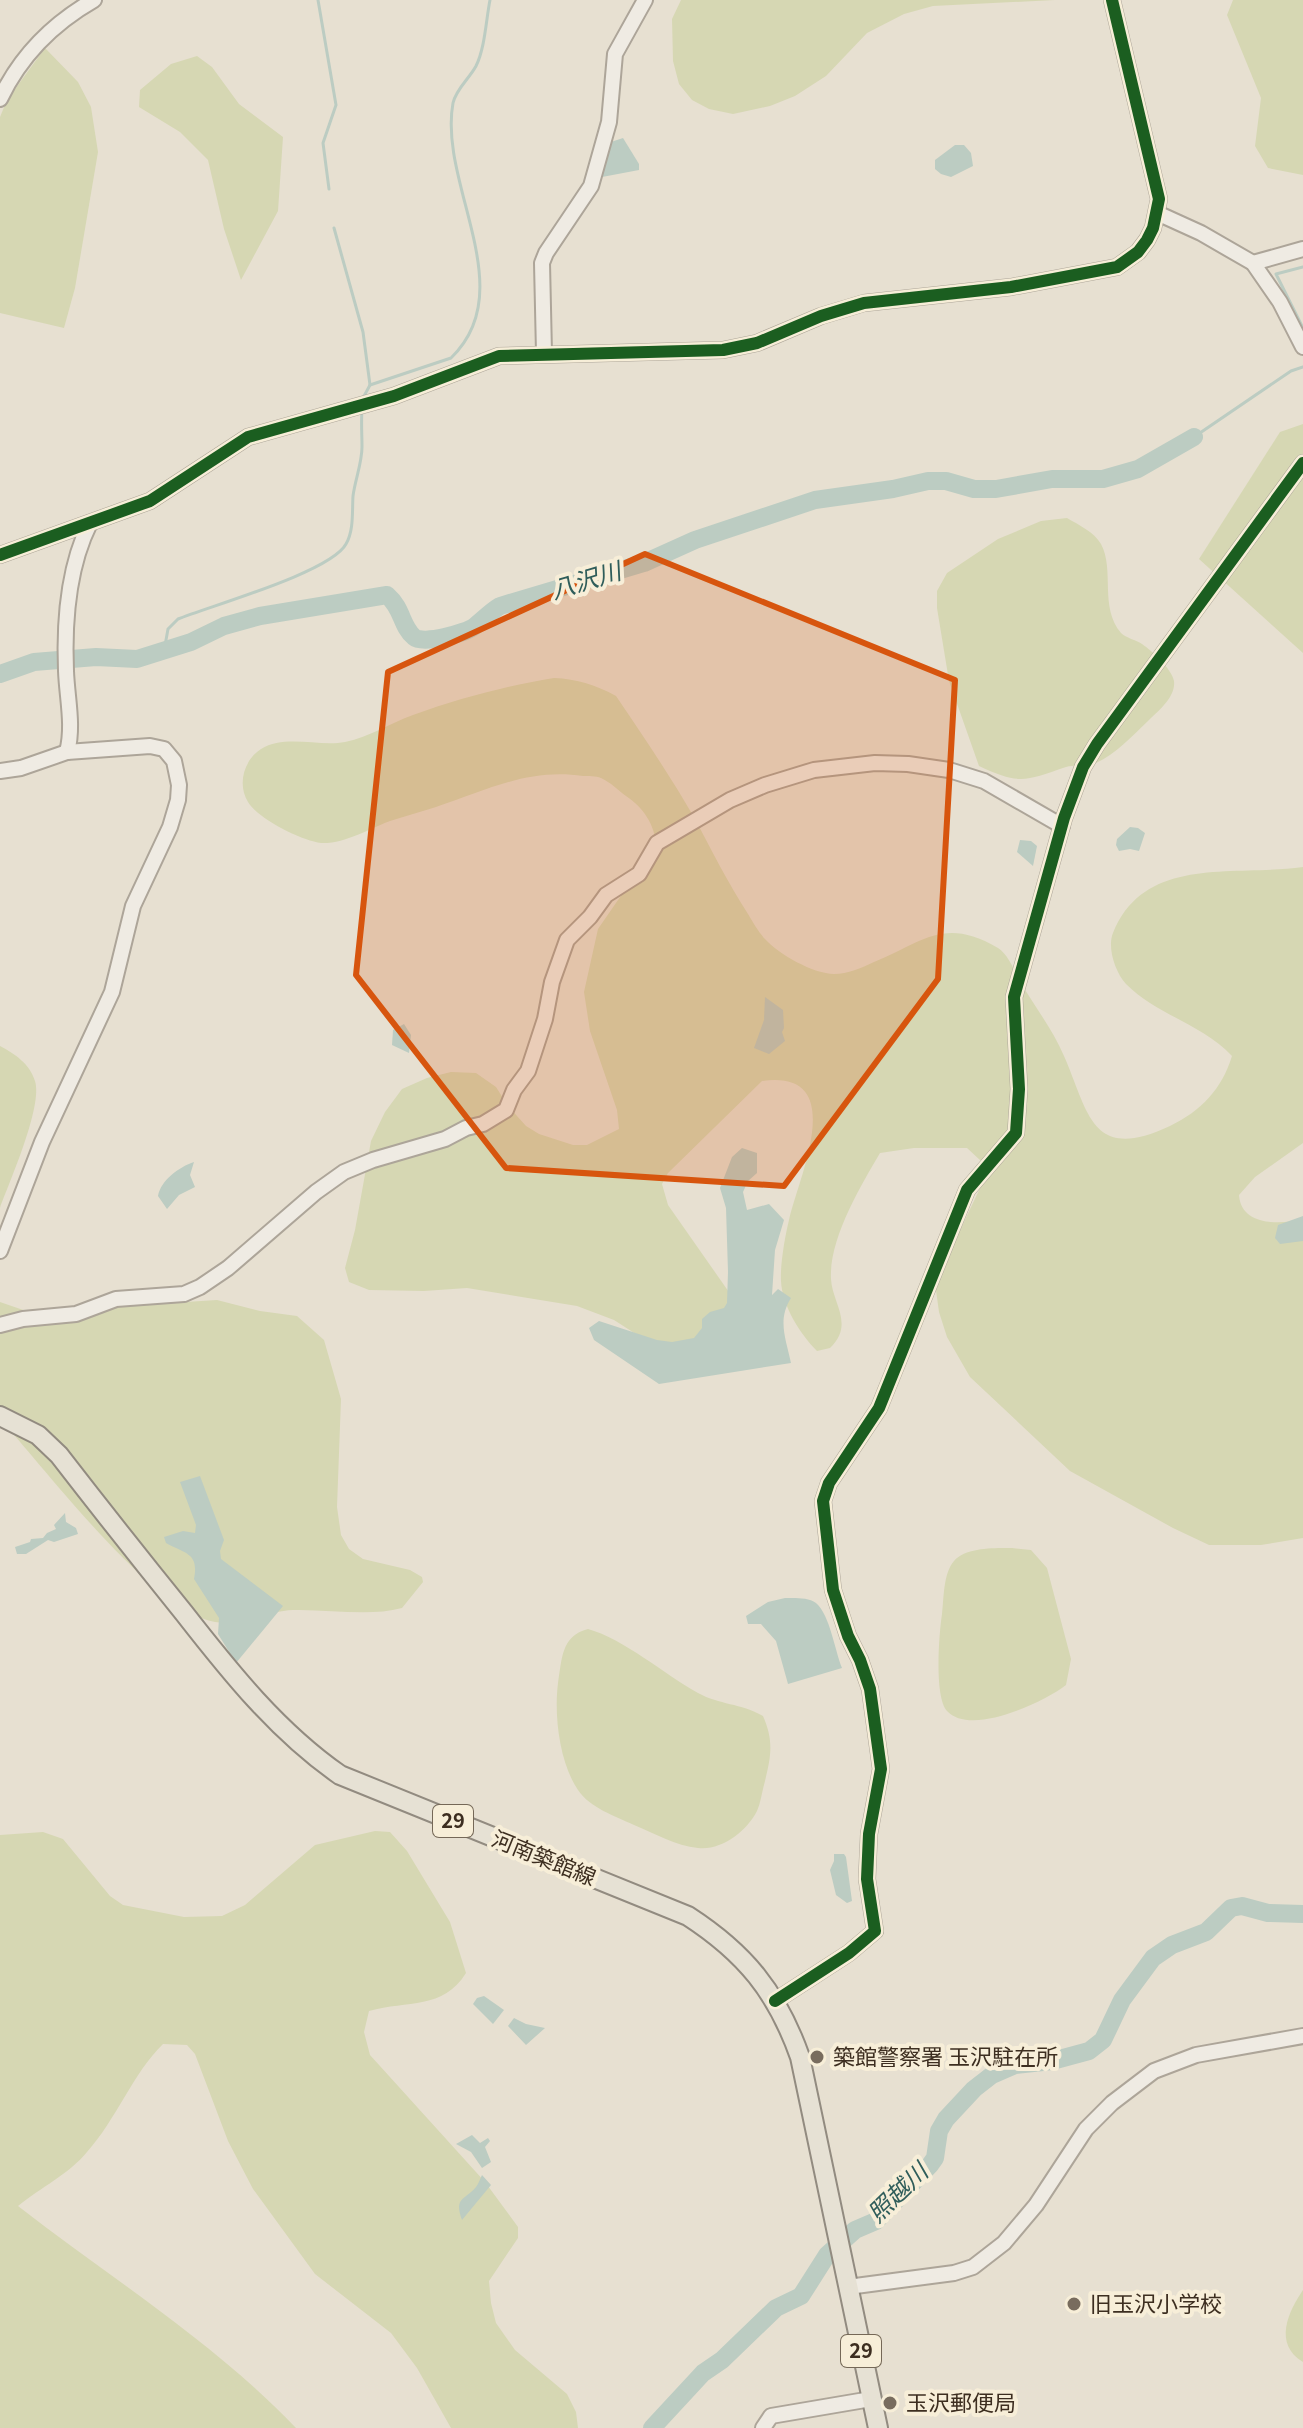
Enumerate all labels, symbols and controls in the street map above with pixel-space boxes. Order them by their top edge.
water label: 八沢川 [546,550,628,606]
road number: 29 [433,1805,473,1837]
street label: 河南築館線 [488,1821,602,1892]
place label: 築館警察署 玉沢駐在所 [833,2039,1058,2071]
marker: 築館警察署 玉沢駐在所 [808,2048,826,2066]
water label: 照越川 [858,2152,936,2229]
place label: 旧玉沢小学校 [1090,2286,1222,2318]
marker: 旧玉沢小学校 [1065,2295,1083,2313]
road number: 29 [841,2335,881,2367]
place label: 玉沢郵便局 [906,2385,1016,2417]
marker: 玉沢郵便局 [881,2394,899,2412]

